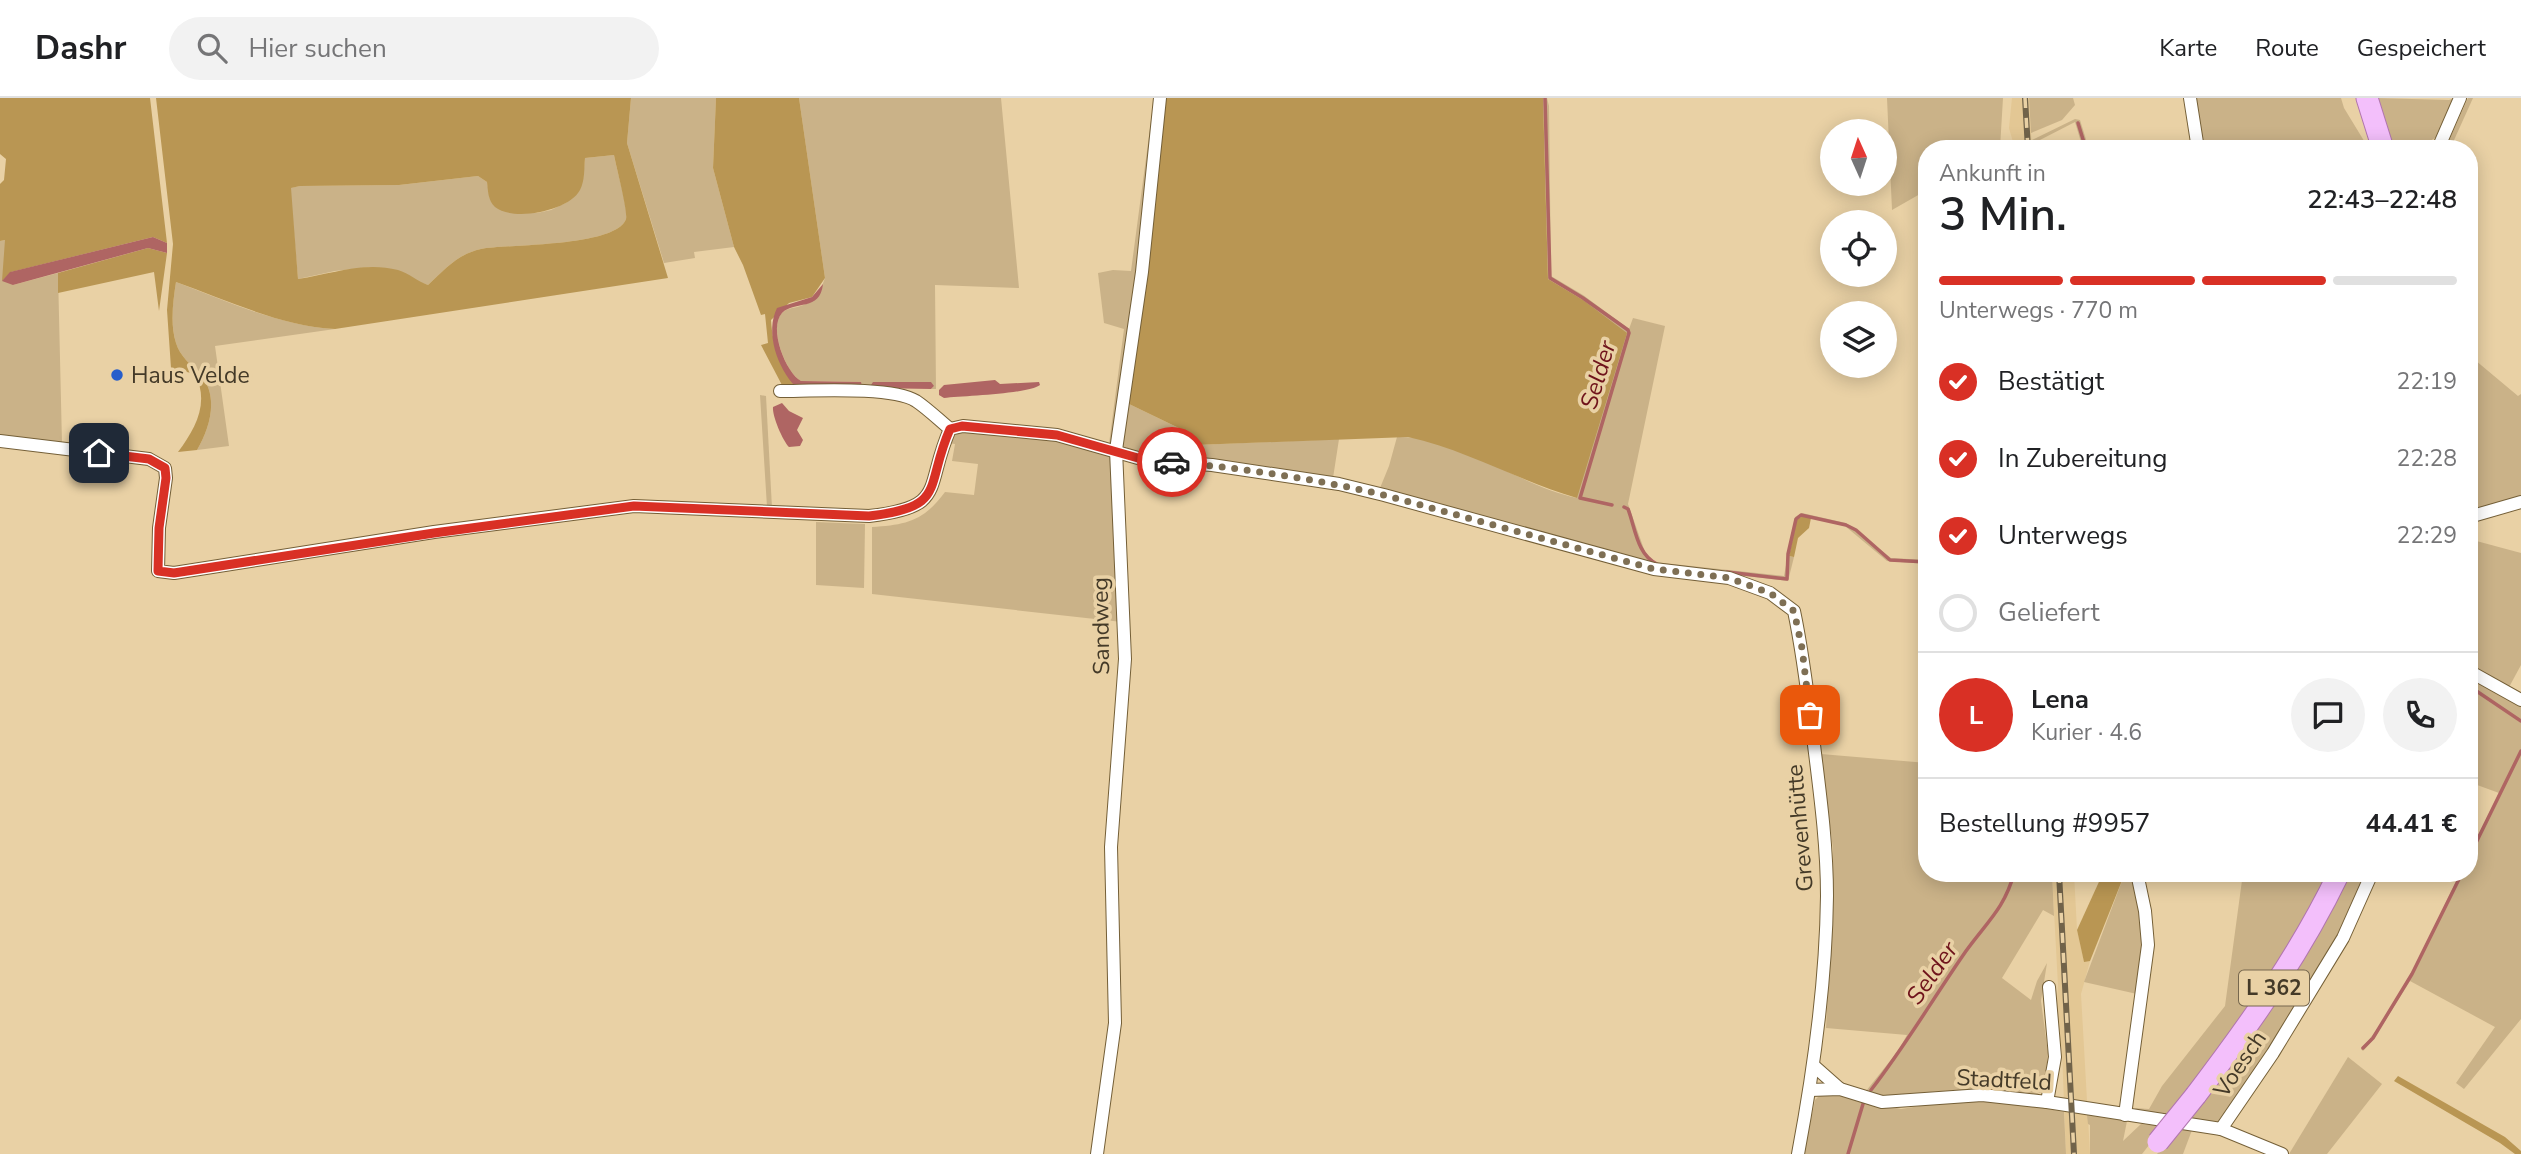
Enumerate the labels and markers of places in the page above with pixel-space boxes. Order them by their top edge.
place label: Haus Velde [131,360,250,391]
marker: Haus Velde [109,367,125,383]
pin [69,423,129,483]
pin [1780,685,1840,745]

